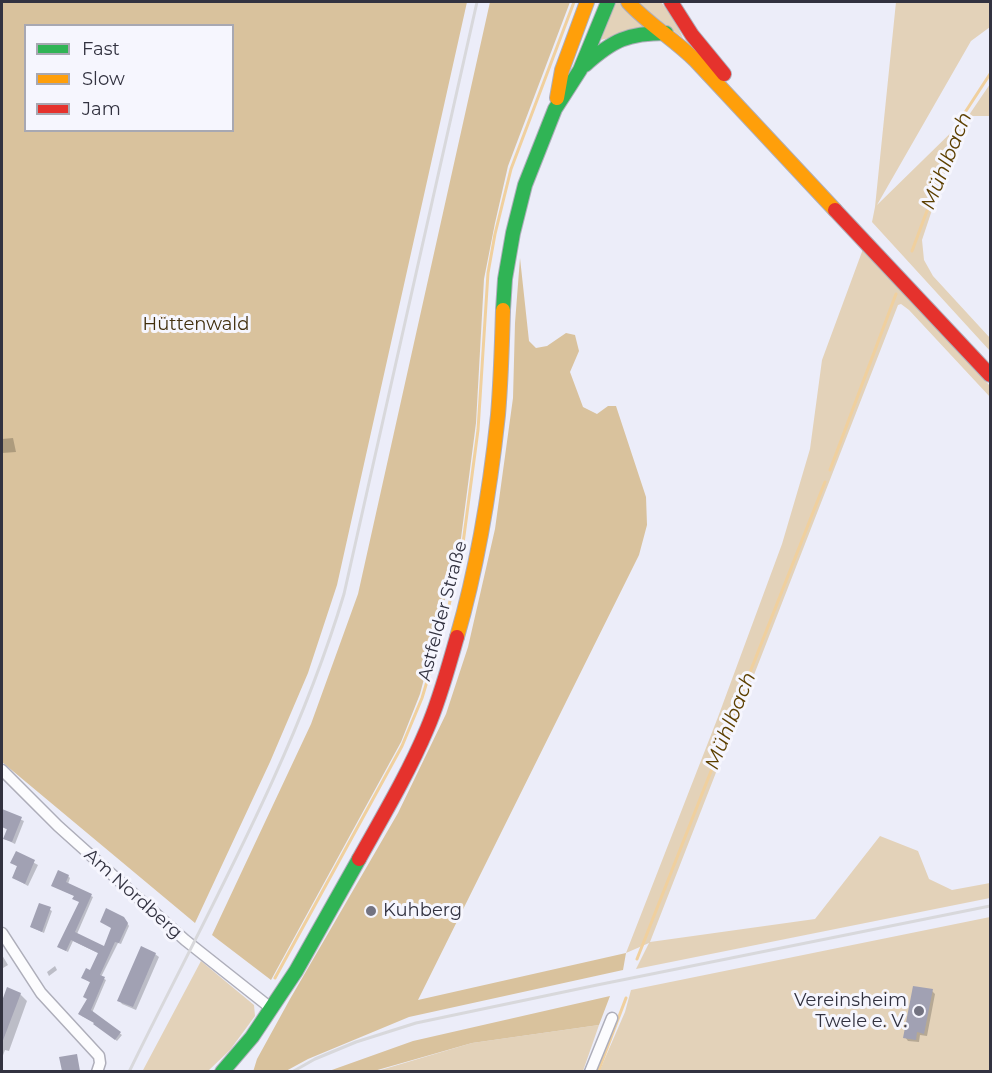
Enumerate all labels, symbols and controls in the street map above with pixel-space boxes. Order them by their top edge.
legend [24,24,234,132]
text: Fast [82,38,120,60]
text: Slow [82,68,125,90]
text: Jam [82,98,121,120]
water label: Mühlbach [917,109,977,213]
park label: Hüttenwald [143,314,249,336]
street label: Astfelder Straße [414,539,472,683]
water label: Mühlbach [701,669,761,773]
street label: Am Nordberg [80,844,186,944]
place label: Kuhberg [383,900,462,922]
marker: Kuhberg [364,904,378,918]
place label: Vereinsheim Twele e. V. [794,990,907,1032]
marker: Vereinsheim Twele e. V. [912,1004,926,1018]

